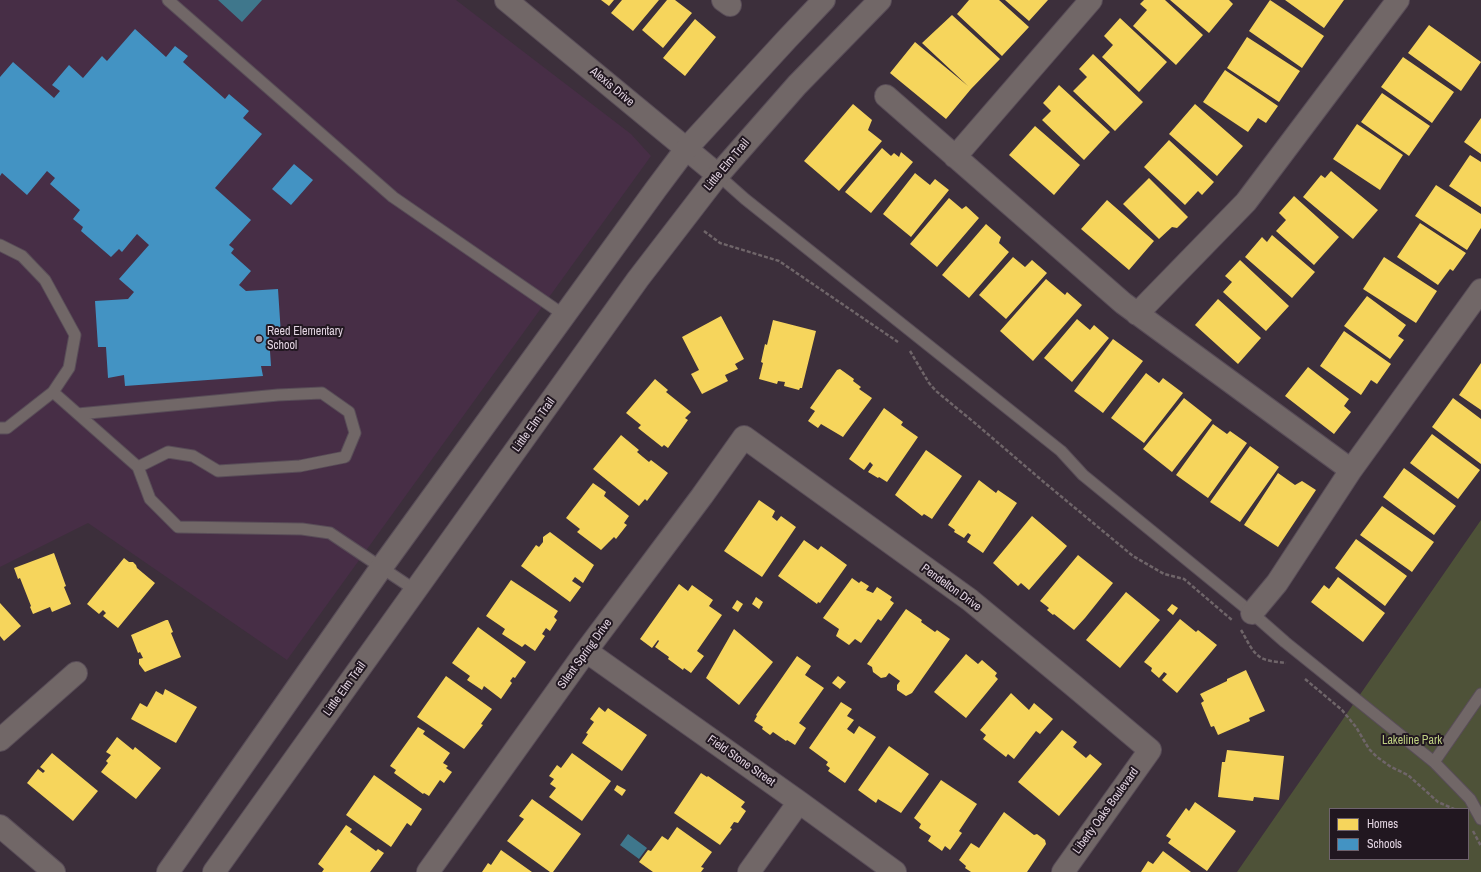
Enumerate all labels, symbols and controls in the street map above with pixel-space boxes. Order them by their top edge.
street label: Alexis Drive [587,64,637,110]
street label: Little Elm Trail [701,136,753,194]
place label: Reed Elementary School [267,325,343,353]
marker: Reed Elementary School [254,334,264,344]
street label: Little Elm Trail [510,395,558,455]
street label: Pendelton Drive [918,561,984,615]
street label: Silent Spring Drive [555,616,615,692]
street label: Little Elm Trail [321,659,369,719]
street label: Field Stone Street [704,732,778,790]
park label: Lakeline Park [1382,734,1442,748]
street label: Liberty Oaks Boulevard [1070,765,1142,857]
legend [1329,808,1469,860]
text: Homes [1367,816,1398,832]
text: Schools [1367,836,1402,852]

